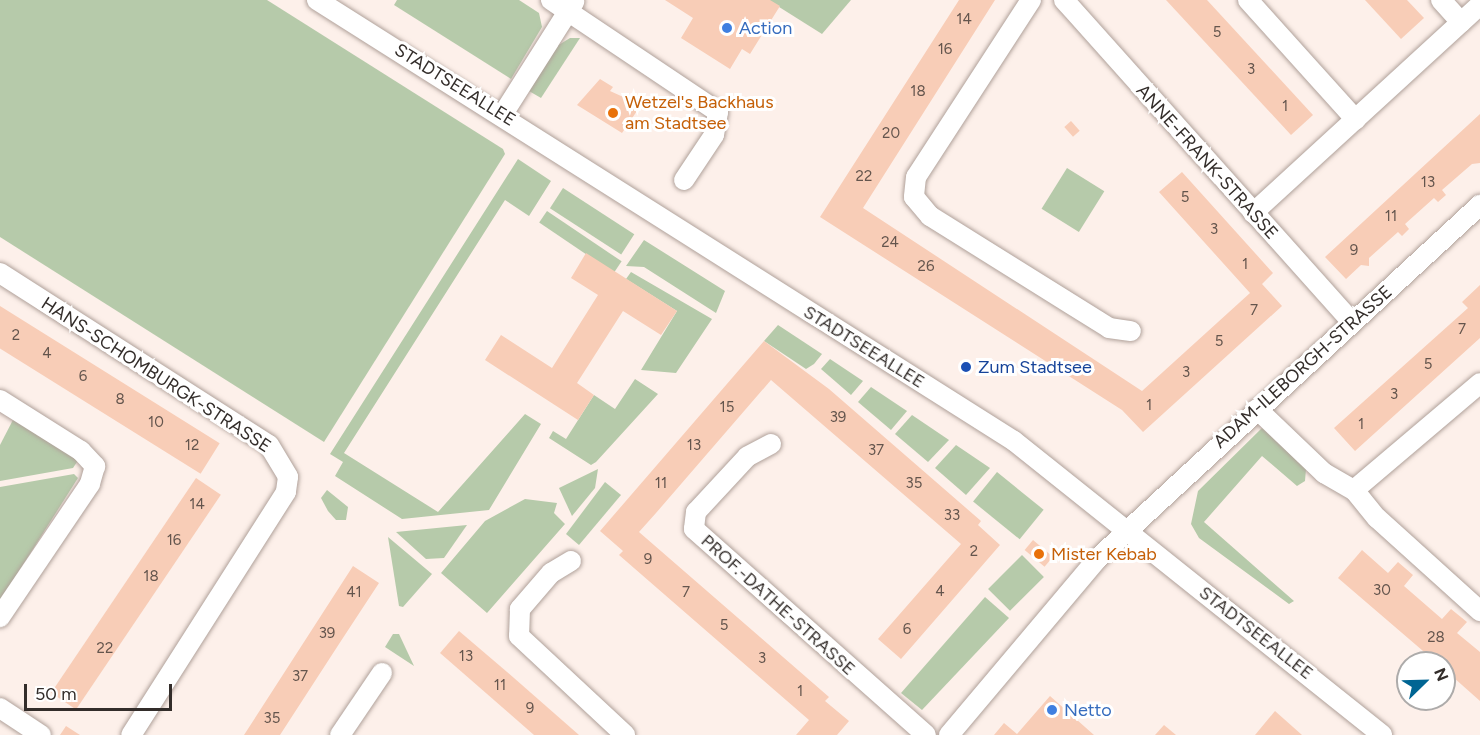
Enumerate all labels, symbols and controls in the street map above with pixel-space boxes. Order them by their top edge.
house number: 14 [956,11,972,29]
place label: Action [739,17,792,39]
marker: Action [720,21,734,35]
house number: 5 [1213,24,1221,42]
street label: STADTSEEALLEE [390,39,520,131]
house number: 16 [938,41,952,59]
house number: 3 [1247,61,1255,79]
street label: ANNE-FRANK-STRASSE [1132,80,1282,244]
house number: 18 [910,83,926,101]
place label: Wetzel's Backhaus am Stadtsee [625,92,774,134]
house number: 1 [1282,98,1288,116]
marker: Wetzel's Backhaus am Stadtsee [606,106,620,120]
house number: 20 [882,125,900,143]
house number: 22 [856,168,872,186]
house number: 13 [1421,174,1435,192]
house number: 5 [1181,189,1189,207]
house number: 11 [1385,208,1397,226]
house number: 3 [1210,221,1218,239]
house number: 24 [881,234,899,252]
house number: 9 [1350,242,1358,260]
house number: 1 [1242,256,1248,274]
house number: 26 [918,258,934,276]
street label: ADAM-ILEBORGH-STRASSE [1209,281,1397,453]
street label: HANS-SCHOMBURGK-STRASSE [37,293,275,457]
street label: STADTSEEALLEE [799,301,929,393]
house number: 7 [1250,302,1258,320]
house number: 7 [1458,321,1466,339]
house number: 2 [12,327,20,345]
house number: 5 [1215,333,1223,351]
house number: 4 [42,345,52,363]
place label: Zum Stadtsee [978,356,1092,378]
house number: 5 [1424,356,1432,374]
marker: Zum Stadtsee [959,360,973,374]
house number: 3 [1182,364,1190,382]
house number: 6 [79,368,87,386]
house number: 3 [1390,386,1398,404]
house number: 8 [115,391,125,409]
house number: 1 [1146,397,1152,415]
house number: 15 [720,399,734,417]
house number: 39 [830,409,846,427]
house number: 10 [148,414,164,432]
house number: 1 [1358,416,1364,434]
house number: 12 [185,437,199,455]
house number: 13 [687,437,701,455]
house number: 37 [868,442,884,460]
house number: 11 [655,475,667,493]
house number: 35 [906,475,922,493]
house number: 14 [189,496,205,514]
house number: 33 [944,507,960,525]
street label: PROF.-DATHE-STRASSE [697,530,859,680]
house number: 16 [167,532,181,550]
house number: 2 [970,543,978,561]
place label: Mister Kebab [1051,543,1157,565]
marker: Mister Kebab [1032,547,1046,561]
house number: 9 [644,551,652,569]
house number: 18 [143,568,159,586]
street label: STADTSEEALLEE [1195,582,1317,684]
house number: 30 [1373,582,1391,600]
house number: 4 [935,583,945,601]
house number: 41 [346,584,362,602]
house number: 7 [682,584,690,602]
house number: 5 [720,617,728,635]
house number: 6 [903,621,911,639]
house number: 39 [319,625,335,643]
house number: 28 [1427,629,1445,647]
house number: 22 [97,640,113,658]
house number: 13 [459,648,473,666]
house number: 3 [758,650,766,668]
north arrow [1396,651,1456,711]
text: N [1430,665,1452,684]
house number: 37 [292,668,308,686]
scale bar [27,672,176,710]
house number: 11 [494,677,506,695]
text: 50 m [35,683,77,705]
house number: 1 [797,683,803,701]
place label: Netto [1064,699,1112,721]
house number: 9 [526,700,534,718]
marker: Netto [1045,703,1059,717]
house number: 35 [264,710,280,728]

